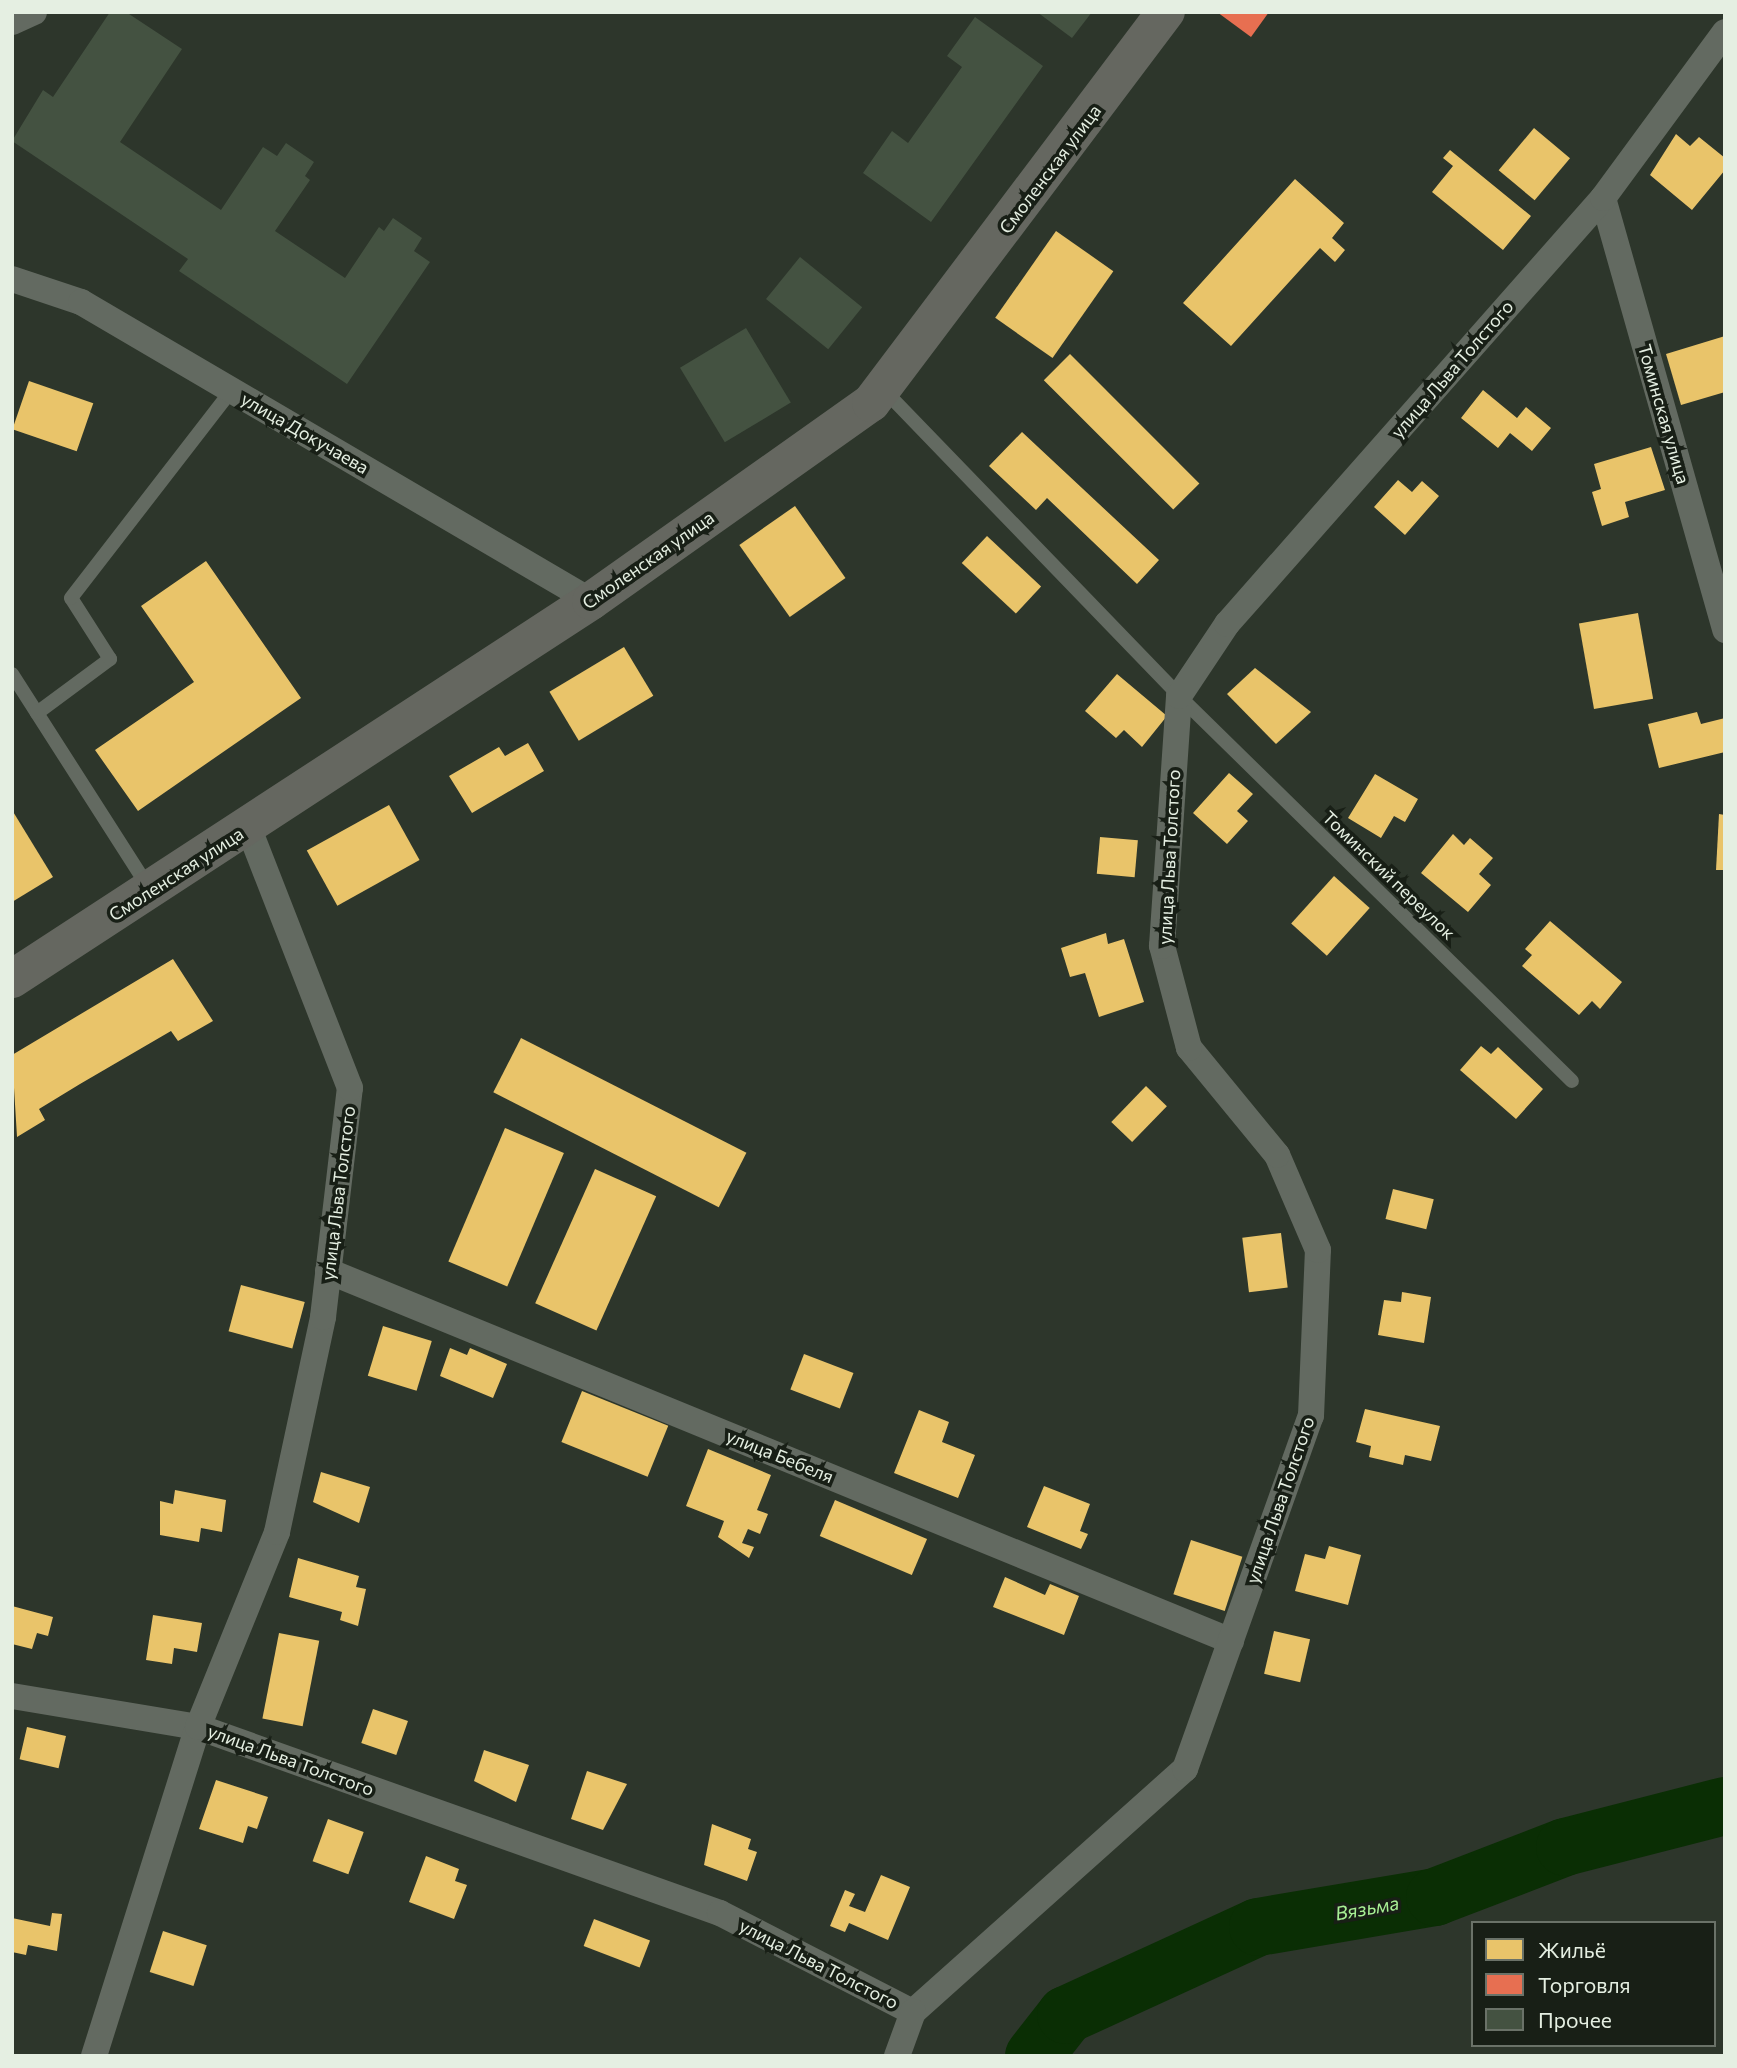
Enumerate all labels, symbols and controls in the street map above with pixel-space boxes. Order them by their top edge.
street label: Смоленская улица [994,100,1106,238]
street label: улица Льва Толстого [1386,296,1518,442]
street label: Томинская улица [1634,342,1694,486]
street label: улица Докучаева [237,388,373,478]
street label: Смоленская улица [578,506,718,614]
street label: улица Льва Толстого [1154,769,1184,945]
street label: Томинский переулок [1318,806,1460,944]
street label: Смоленская улица [105,822,247,926]
street label: улица Льва Толстого [317,1105,359,1281]
street label: улица Льва Толстого [1241,1414,1319,1586]
street label: улица Бебеля [723,1425,837,1487]
street label: улица Льва Толстого [205,1720,377,1800]
water label: Вязьма [1333,1891,1401,1925]
street label: улица Льва Толстого [736,1915,902,2013]
legend [1471,1921,1716,2047]
text: Жильё [1538,1937,1606,1962]
text: Торговля [1538,1972,1631,1997]
text: Прочее [1538,2007,1612,2032]

